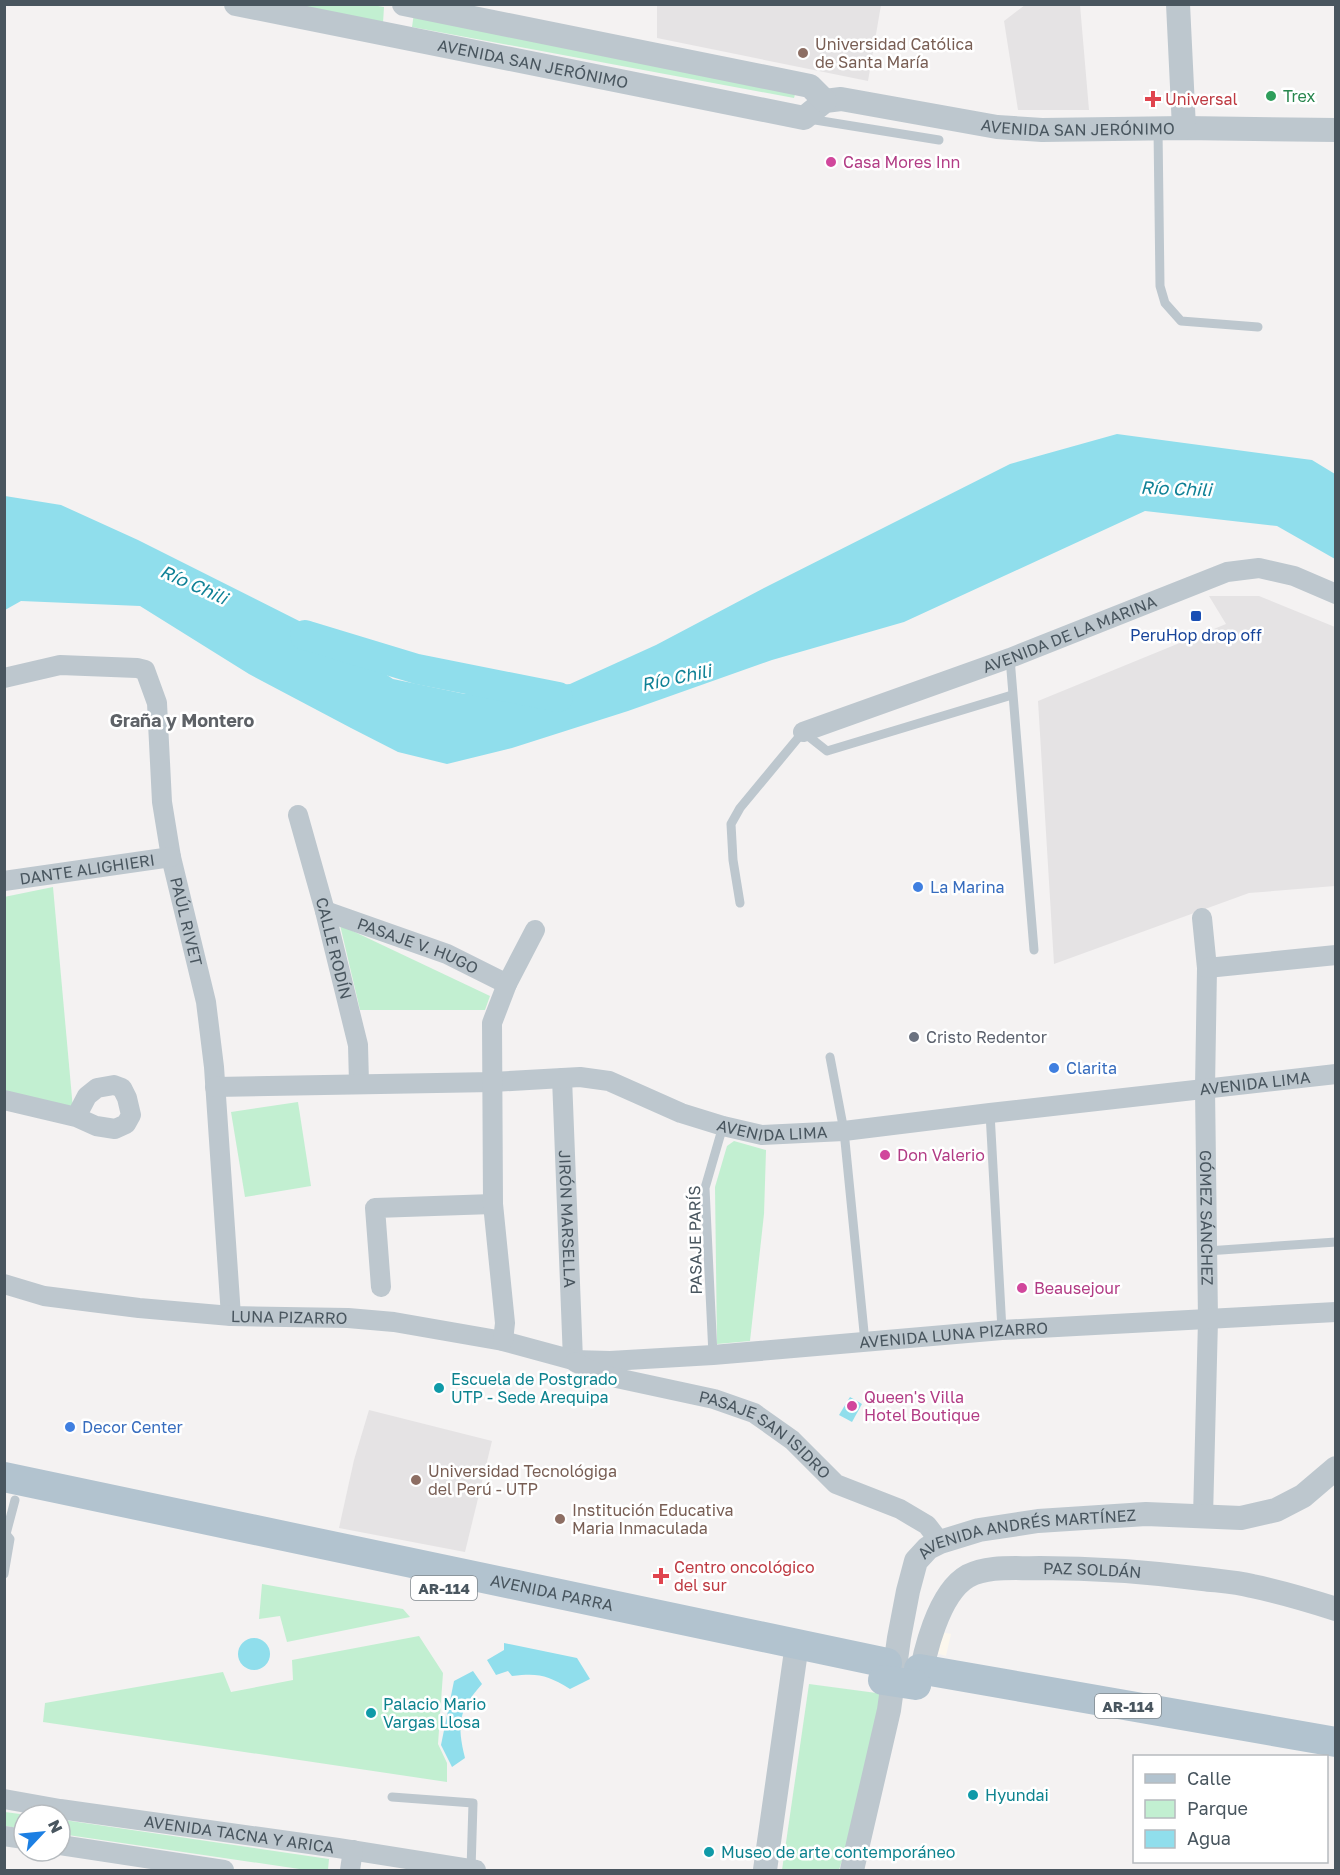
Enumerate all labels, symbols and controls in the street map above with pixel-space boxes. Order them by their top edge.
place label: Universidad Católica de Santa María [815,34,973,72]
street label: AVENIDA SAN JERÓNIMO [436,35,630,93]
marker: Universidad Católica de Santa María [796,46,810,60]
place label: Trex [1283,86,1316,106]
place label: Universal [1165,89,1238,109]
marker: Trex [1264,89,1278,103]
marker: Universal [1146,92,1160,106]
street label: AVENIDA SAN JERÓNIMO [980,114,1175,140]
place label: Casa Mores Inn [843,152,960,172]
marker: Casa Mores Inn [824,155,838,169]
water label: Río Chili [1140,476,1214,500]
water label: Río Chili [157,559,233,609]
street label: AVENIDA DE LA MARINA [980,591,1160,677]
marker: PeruHop drop off [1189,609,1203,623]
place label: PeruHop drop off [1130,625,1262,645]
water label: Río Chili [639,658,715,695]
district label: Graña y Montero [110,709,255,731]
street label: DANTE ALIGHIERI [18,849,156,889]
street label: PAÚL RIVET [166,875,207,968]
place label: La Marina [930,877,1005,897]
marker: La Marina [911,880,925,894]
street label: CALLE RODÍN [312,895,356,1001]
street label: PASAJE V. HUGO [355,913,482,978]
place label: Cristo Redentor [926,1027,1047,1047]
marker: Cristo Redentor [907,1030,921,1044]
place label: Clarita [1066,1058,1117,1078]
marker: Clarita [1047,1061,1061,1075]
street label: AVENIDA LIMA [1198,1067,1312,1099]
street label: AVENIDA LIMA [714,1115,828,1145]
place label: Don Valerio [897,1145,985,1165]
marker: Don Valerio [878,1148,892,1162]
street label: JIRÓN MARSELLA [555,1150,580,1288]
street label: GÓMEZ SÁNCHEZ [1196,1150,1218,1286]
street label: PASAJE PARÍS [684,1185,706,1295]
place label: Beausejour [1034,1278,1120,1298]
marker: Beausejour [1015,1281,1029,1295]
street label: LUNA PIZARRO [231,1306,348,1328]
street label: AVENIDA LUNA PIZARRO [858,1318,1049,1352]
place label: Escuela de Postgrado UTP - Sede Arequipa [451,1369,617,1407]
marker: Escuela de Postgrado UTP - Sede Arequipa [432,1381,446,1395]
street label: PASAJE SAN ISIDRO [697,1386,835,1483]
place label: Queen's Villa Hotel Boutique [864,1387,980,1425]
marker: Queen's Villa Hotel Boutique [845,1399,859,1413]
place label: Decor Center [82,1417,183,1437]
marker: Decor Center [63,1420,77,1434]
place label: Universidad Tecnológiga del Perú - UTP [428,1461,617,1499]
marker: Universidad Tecnológiga del Perú - UTP [409,1473,423,1487]
place label: Institución Educativa Maria Inmaculada [572,1500,734,1538]
street label: AVENIDA ANDRÉS MARTÍNEZ [913,1505,1137,1563]
marker: Institución Educativa Maria Inmaculada [553,1512,567,1526]
place label: Centro oncológico del sur [674,1557,815,1595]
street label: PAZ SOLDÁN [1043,1558,1142,1582]
marker: Centro oncológico del sur [652,1567,670,1585]
street label: AVENIDA PARRA [489,1570,615,1615]
road number: AR-114 [411,1576,477,1600]
place label: Palacio Mario Vargas Llosa [383,1694,486,1732]
road number: AR-114 [1095,1694,1161,1718]
marker: Palacio Mario Vargas Llosa [364,1706,378,1720]
legend [1133,1755,1328,1863]
text: Calle [1187,1767,1231,1789]
place label: Hyundai [985,1785,1049,1805]
marker: Hyundai [966,1788,980,1802]
text: Parque [1187,1797,1248,1819]
north arrow [12,1803,72,1863]
street label: AVENIDA TACNA Y ARICA [143,1811,336,1857]
text: N [44,1817,67,1836]
text: Agua [1187,1827,1231,1849]
place label: Museo de arte contemporáneo [721,1842,955,1862]
marker: Museo de arte contemporáneo [702,1845,716,1859]

